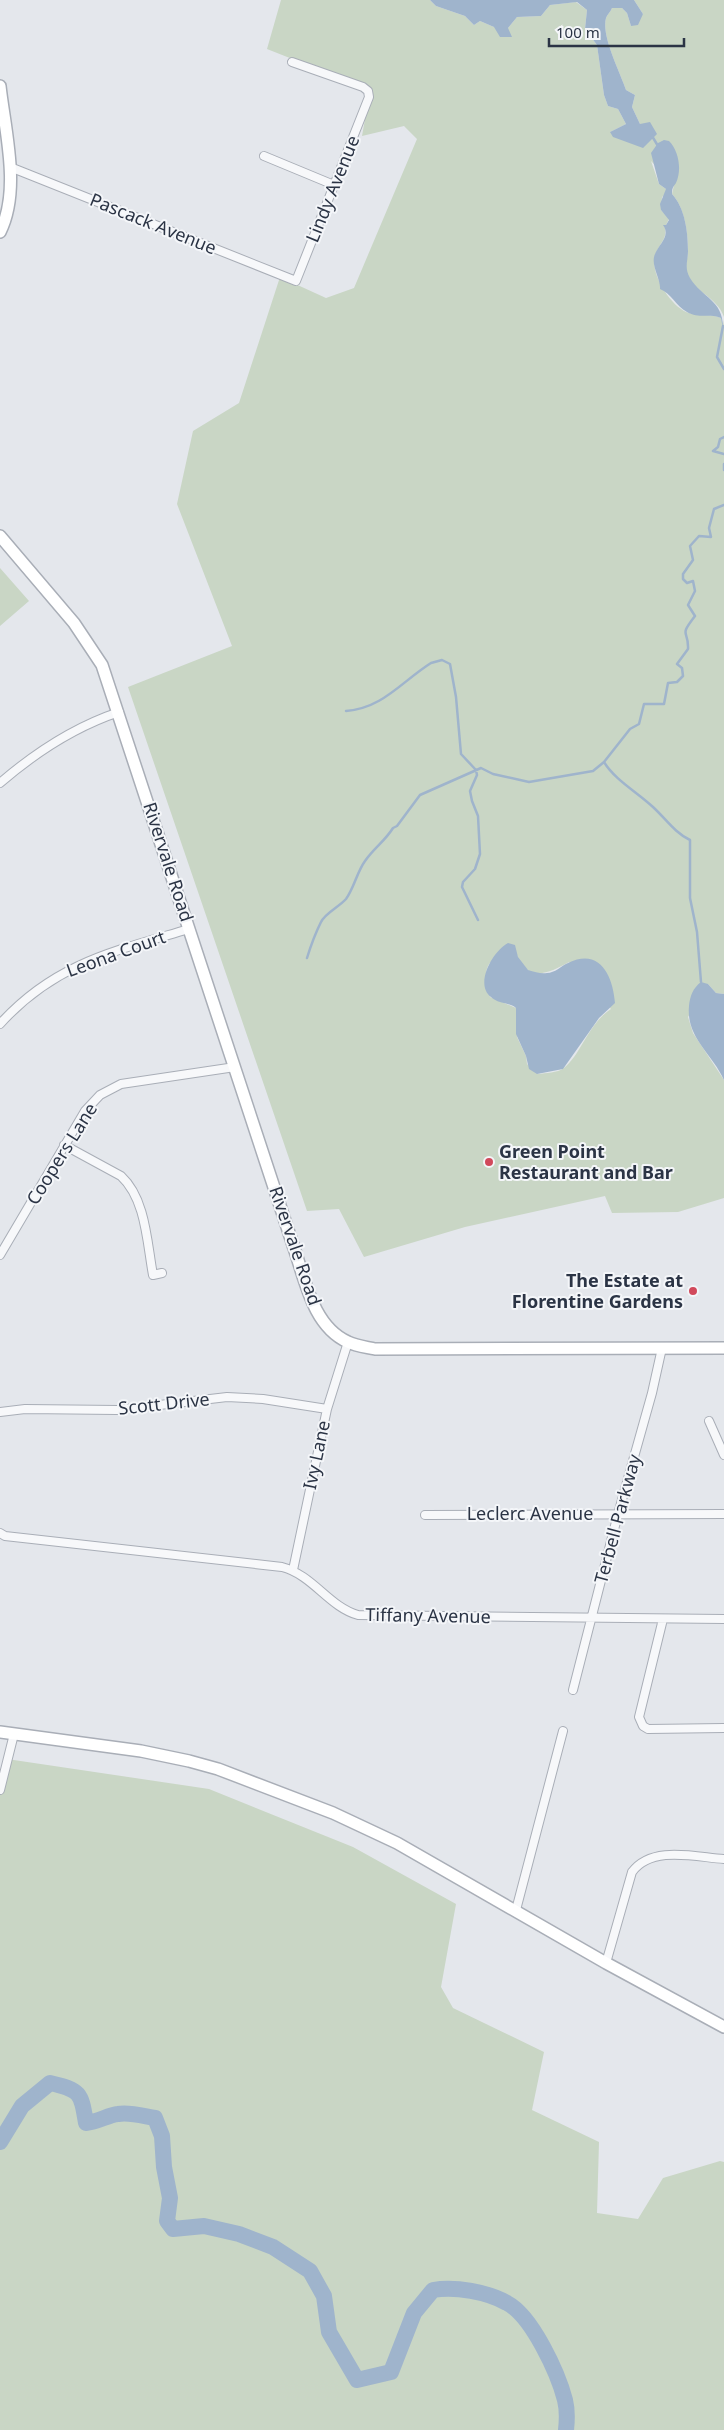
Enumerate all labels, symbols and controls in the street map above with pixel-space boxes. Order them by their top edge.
scale bar [549,15,684,47]
text: 100 m [556,22,600,42]
street label: Lindy Avenue [300,132,364,246]
street label: Pascack Avenue [87,187,220,259]
street label: Rivervale Road [138,799,200,925]
street label: Leona Court [63,924,169,982]
street label: Coopers Lane [20,1098,102,1209]
place label: Green Point Restaurant and Bar [499,1139,673,1184]
marker: Green Point Restaurant and Bar [483,1156,495,1168]
street label: Rivervale Road [264,1183,328,1308]
place label: The Estate at Florentine Gardens [512,1268,683,1313]
marker: The Estate at Florentine Gardens [687,1285,699,1297]
street label: Scott Drive [117,1386,211,1420]
street label: Ivy Lane [297,1418,335,1491]
street label: Terbell Parkway [588,1451,646,1586]
street label: Leclerc Avenue [467,1501,593,1525]
street label: Tiffany Avenue [365,1602,491,1628]

